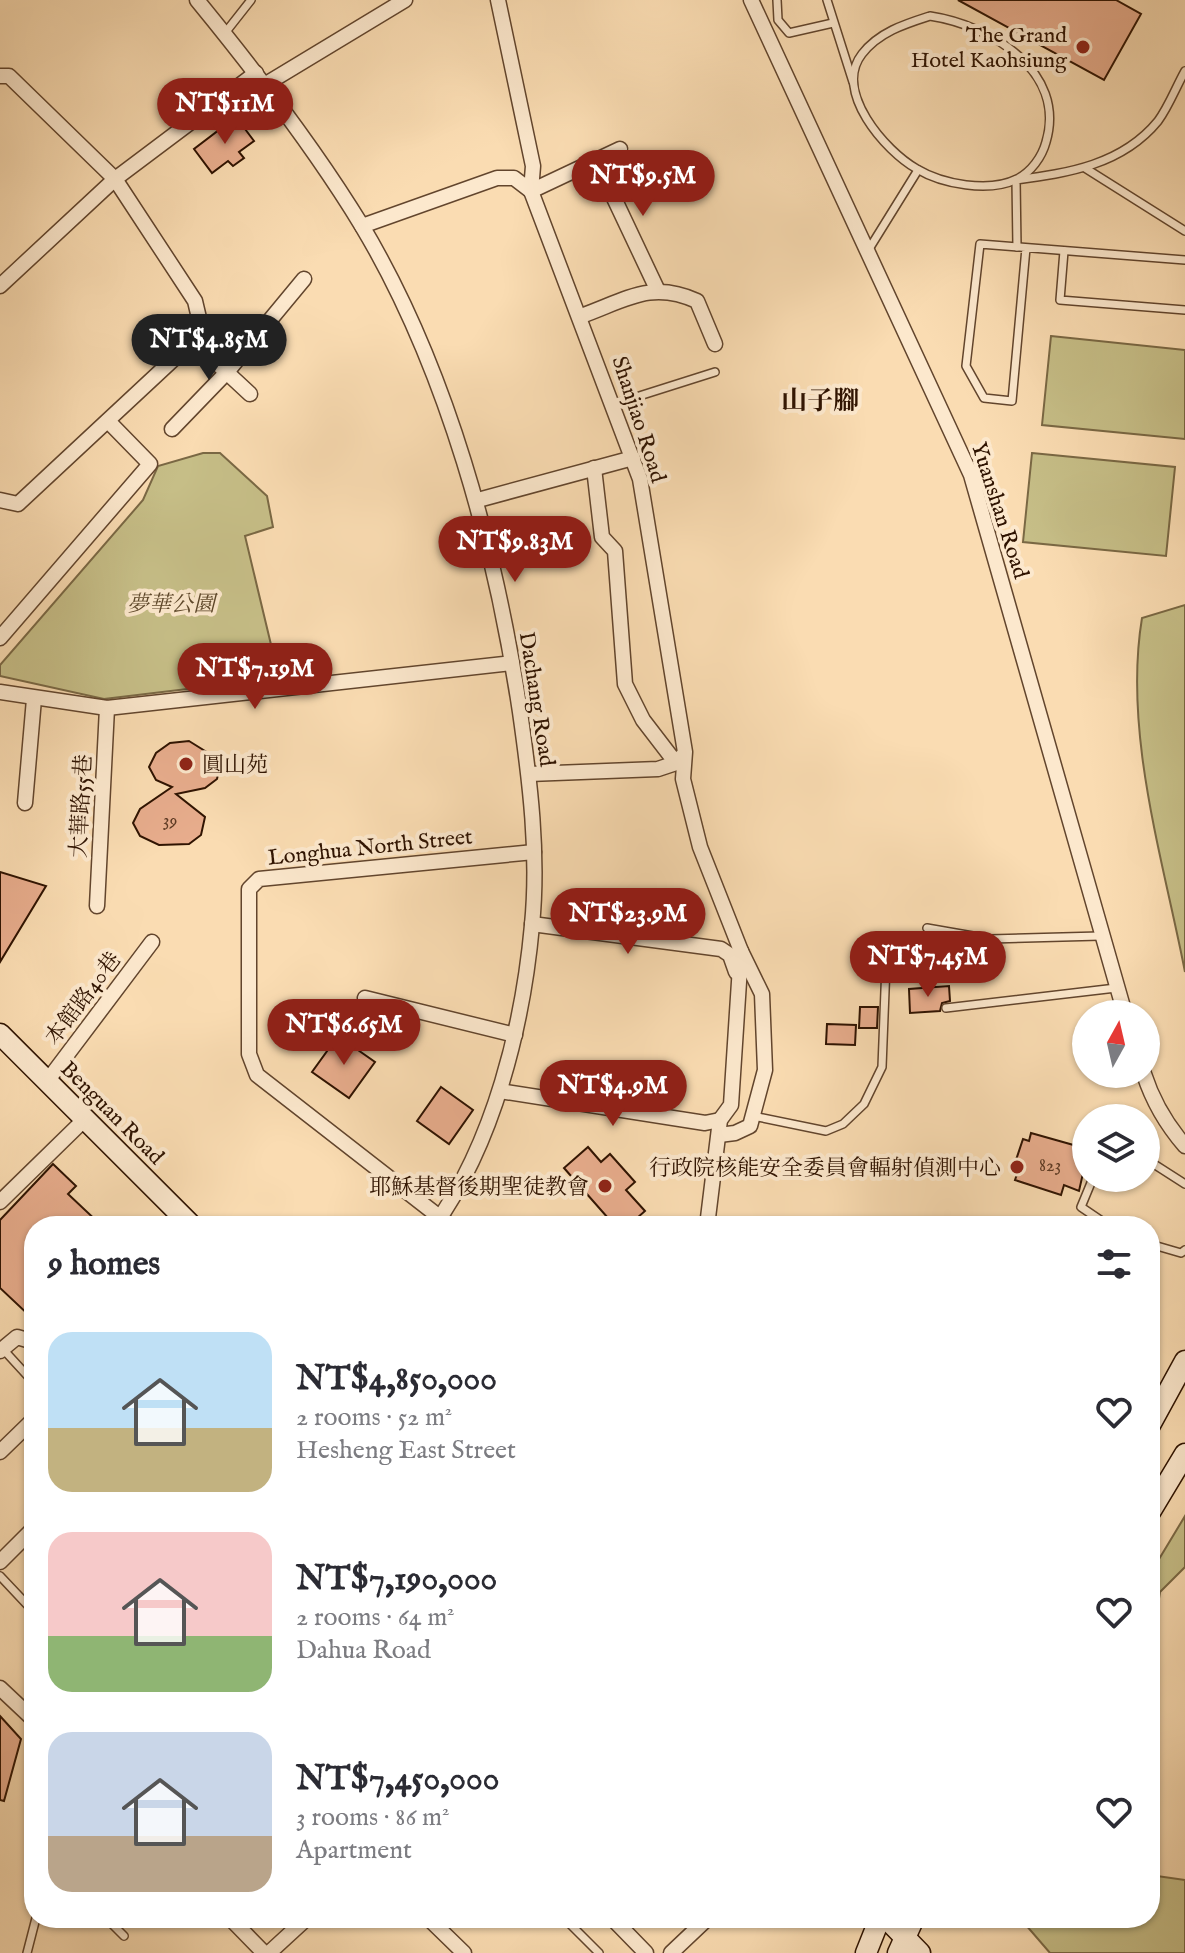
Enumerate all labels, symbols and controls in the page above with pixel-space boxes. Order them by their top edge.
place label: The Grand Hotel Kaohsiung [911,22,1068,75]
marker: The Grand Hotel Kaohsiung [1074,38,1092,56]
pin: NT$11M [160,78,290,146]
text: NT$11M [175,87,275,120]
pin: NT$9.5M [569,150,717,218]
text: NT$9.5M [590,159,696,192]
pin: NT$4.85M [126,314,292,382]
text: NT$4.85M [150,323,268,356]
street label: Shanjiao Road [605,353,672,487]
district label: 山子腳 [781,385,859,418]
street label: Yuanshan Road [964,439,1034,583]
pin: NT$9.83M [432,516,598,584]
text: NT$9.83M [456,525,574,558]
park label: 夢華公園 [127,591,218,619]
street label: Dachang Road [512,630,561,769]
pin: NT$7.19M [172,643,338,711]
text: NT$7.19M [195,652,315,685]
place label: 圓山苑 [202,752,268,780]
street label: 大華路55巷 [65,753,99,859]
marker: 圓山苑 [177,755,195,773]
house number: 39 [163,810,177,833]
street label: Longhua North Street [267,823,474,873]
pin: NT$23.9M [545,888,711,956]
text: NT$23.9M [568,897,688,930]
pin: NT$7.45M [845,931,1011,999]
text: NT$7.45M [868,940,988,973]
street label: 本館路40巷 [39,947,128,1051]
pin: NT$6.65M [261,999,427,1067]
north arrow [1072,1000,1160,1088]
map controls [1072,1000,1160,1192]
text: NT$6.65M [285,1008,403,1041]
street label: Benguan Road [54,1056,170,1171]
pin: NT$4.9M [539,1060,687,1128]
text: NT$4.9M [558,1069,668,1102]
button: layers [1072,1104,1160,1192]
place label: 行政院核能安全委員會輻射偵測中心 [649,1155,1001,1183]
house number: 823 [1039,1155,1061,1178]
marker: 行政院核能安全委員會輻射偵測中心 [1008,1158,1026,1176]
place label: 耶穌基督後期聖徒教會 [369,1174,589,1202]
marker: 耶穌基督後期聖徒教會 [596,1177,614,1195]
icon: filters [1092,1242,1136,1286]
text: 9 homes [48,1243,160,1286]
text: NT$4,850,000 [296,1358,497,1401]
icon: home [112,1364,208,1460]
icon: heart [1092,1390,1136,1434]
text: 2 rooms · 52 m² [296,1401,452,1434]
text: Hesheng East Street [296,1434,516,1467]
text: NT$7,190,000 [296,1558,497,1601]
icon: home [112,1564,208,1660]
icon: heart [1092,1590,1136,1634]
text: 2 rooms · 64 m² [296,1601,455,1634]
text: Dahua Road [296,1634,431,1667]
text: NT$7,450,000 [296,1758,499,1801]
icon: home [112,1764,208,1860]
icon: heart [1092,1790,1136,1834]
text: 3 rooms · 86 m² [296,1801,449,1834]
text: Apartment [296,1834,412,1867]

